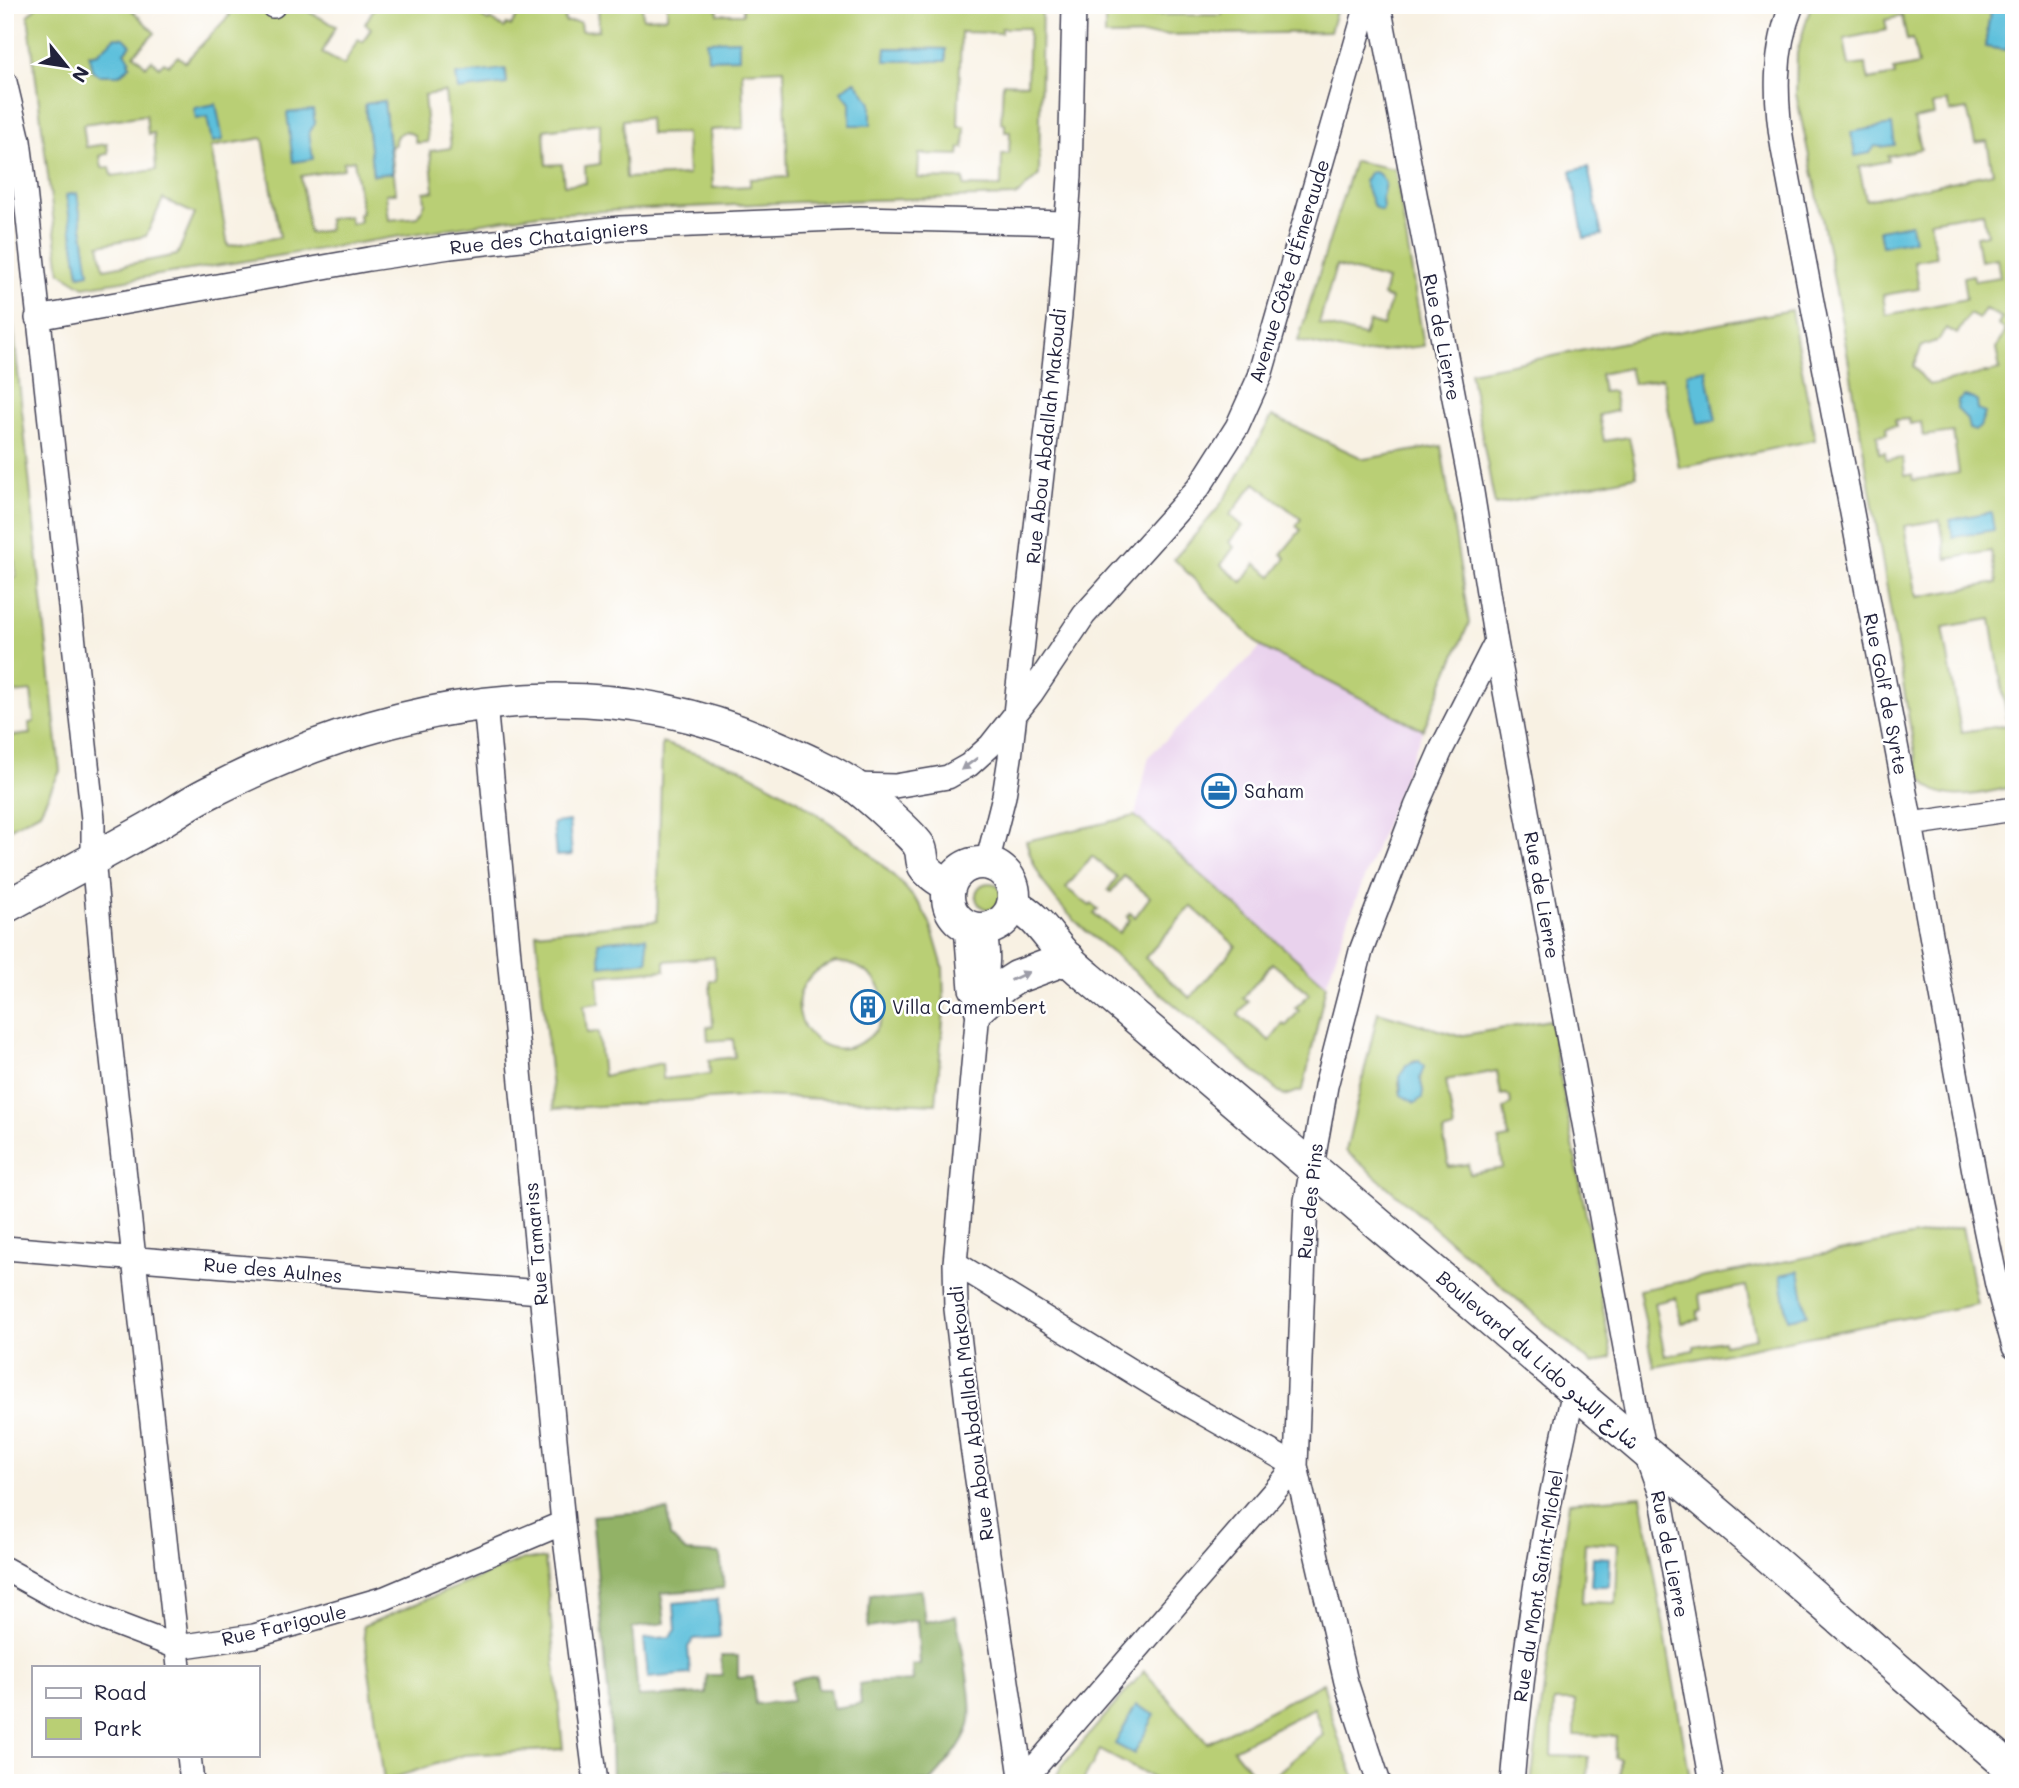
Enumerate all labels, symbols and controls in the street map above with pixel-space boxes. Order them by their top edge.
north arrow [32,32,102,102]
text: N [67,62,96,87]
street label: Avenue Côte d'Émeraude [1243,156,1334,386]
street label: Rue des Chataigniers [448,214,649,259]
street label: Rue de Lierre [1418,271,1467,402]
street label: Rue Abou Abdallah Makoudi [1020,307,1071,565]
street label: Rue Golf de Syrte [1859,611,1914,777]
one-way arrow [960,756,978,770]
office icon: Saham [1200,772,1238,810]
place label: Saham [1244,778,1304,803]
street label: Rue de Lierre [1519,829,1566,960]
one-way arrow [1010,971,1030,982]
building icon: Villa Camembert [849,988,887,1026]
place label: Villa Camembert [892,994,1047,1019]
street label: Rue des Pins [1291,1142,1328,1260]
street label: Rue Tamariss [518,1181,553,1307]
street label: Rue des Aulnes [203,1251,344,1288]
street label: Boulevard du Lido شارع الليدو [1430,1265,1645,1456]
street label: Rue Abou Abdallah Makoudi [942,1284,999,1542]
street label: Rue du Mont Saint-Michel [1507,1468,1568,1704]
street label: Rue de Lierre [1646,1488,1695,1619]
street label: Rue Farigoule [219,1598,349,1651]
legend [32,1666,259,1756]
text: Road [94,1678,146,1705]
text: Park [94,1714,142,1741]

